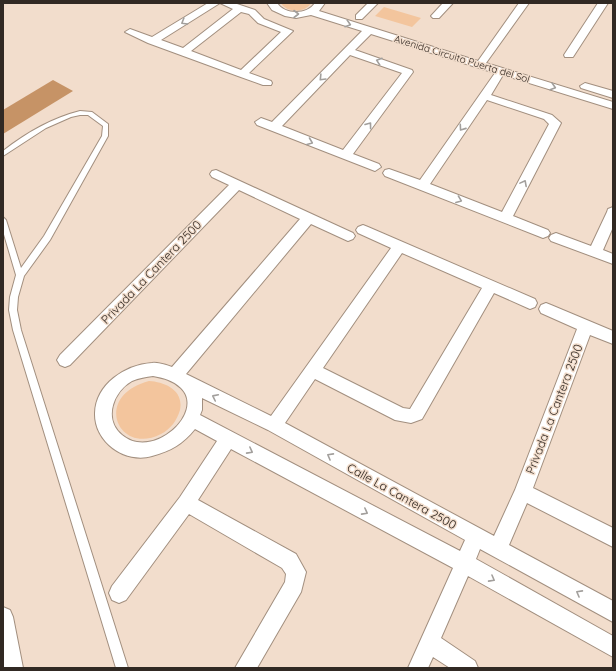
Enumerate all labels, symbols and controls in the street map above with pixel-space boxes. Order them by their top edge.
one-way arrow [293,10,299,18]
one-way arrow [181,17,188,24]
one-way arrow [345,19,352,28]
street label: Avenida Circuito Puerta del Sol [393,32,531,86]
one-way arrow [375,57,382,65]
one-way arrow [319,73,326,81]
one-way arrow [549,82,556,91]
one-way arrow [364,122,371,129]
one-way arrow [459,124,467,131]
one-way arrow [306,137,313,145]
one-way arrow [519,180,527,188]
one-way arrow [455,195,462,203]
street label: Privada La Cantera 2500 [98,217,204,327]
street label: Privada La Cantera 2500 [522,342,586,476]
one-way arrow [211,394,219,402]
one-way arrow [246,446,254,454]
one-way arrow [327,454,334,461]
street label: Calle La Cantera 2500 [345,460,459,532]
one-way arrow [361,507,369,514]
one-way arrow [488,575,495,582]
one-way arrow [576,591,583,598]

